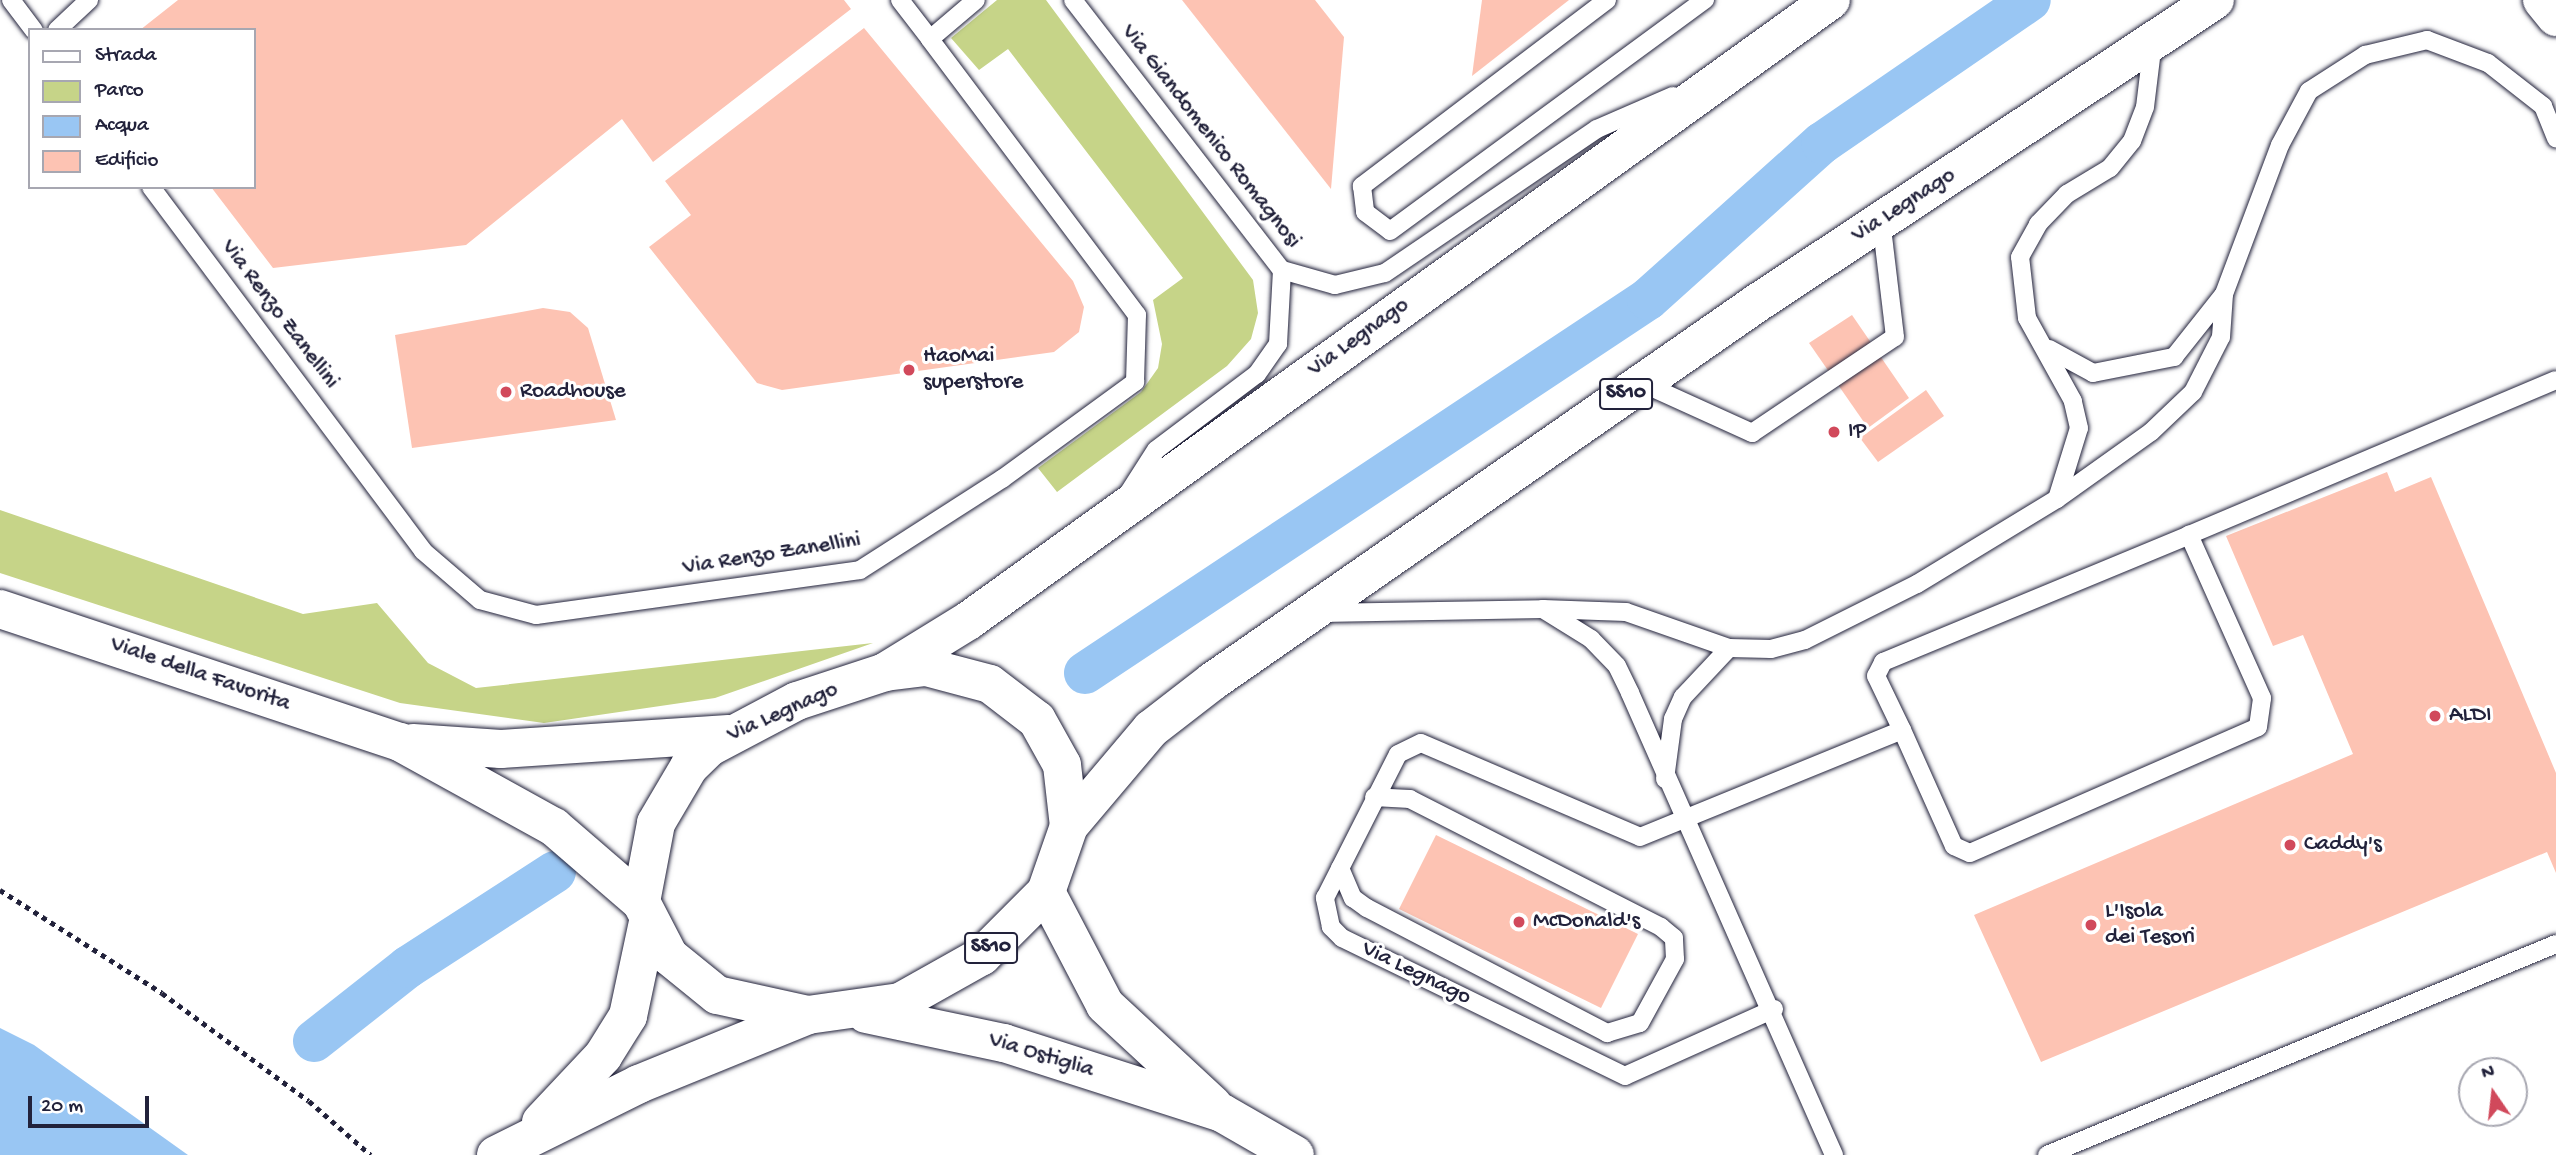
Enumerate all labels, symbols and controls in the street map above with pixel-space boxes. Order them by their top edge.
street label: Via Giandomenico Romagnosi [1114,20,1306,254]
legend [28,28,256,189]
text: Strada [95,44,156,69]
text: Parco [95,79,144,104]
text: Acqua [95,114,149,139]
text: Edificio [95,149,159,174]
street label: Via Legnago [1847,162,1961,250]
street label: Via Renzo Zanellini [214,235,344,395]
street label: Via Legnago [1303,292,1415,384]
place label: HaoMai superstore [923,343,1023,397]
marker: HaoMai superstore [901,362,917,378]
road number: SS10 [1598,376,1654,412]
place label: Roadhouse [520,378,626,406]
marker: Roadhouse [498,384,514,400]
place label: IP [1848,418,1866,446]
marker: IP [1826,424,1842,440]
street label: Via Renzo Zanellini [681,527,863,583]
street label: Viale della Favorita [106,631,294,719]
street label: Via Legnago [723,676,843,750]
place label: ALDI [2449,702,2492,730]
marker: ALDI [2427,708,2443,724]
place label: Caddy's [2304,831,2382,859]
marker: Caddy's [2282,837,2298,853]
place label: L'Isola dei Tesori [2105,898,2195,952]
place label: McDonald's [1533,908,1640,936]
marker: McDonald's [1511,914,1527,930]
marker: L'Isola dei Tesori [2083,917,2099,933]
road number: SS10 [963,930,1019,965]
street label: Via Legnago [1357,936,1475,1012]
street label: Via Ostiglia [985,1027,1097,1085]
north arrow [2458,1057,2528,1127]
text: N [2479,1060,2497,1086]
scale bar [32,1082,152,1126]
text: 20 m [41,1095,83,1120]

